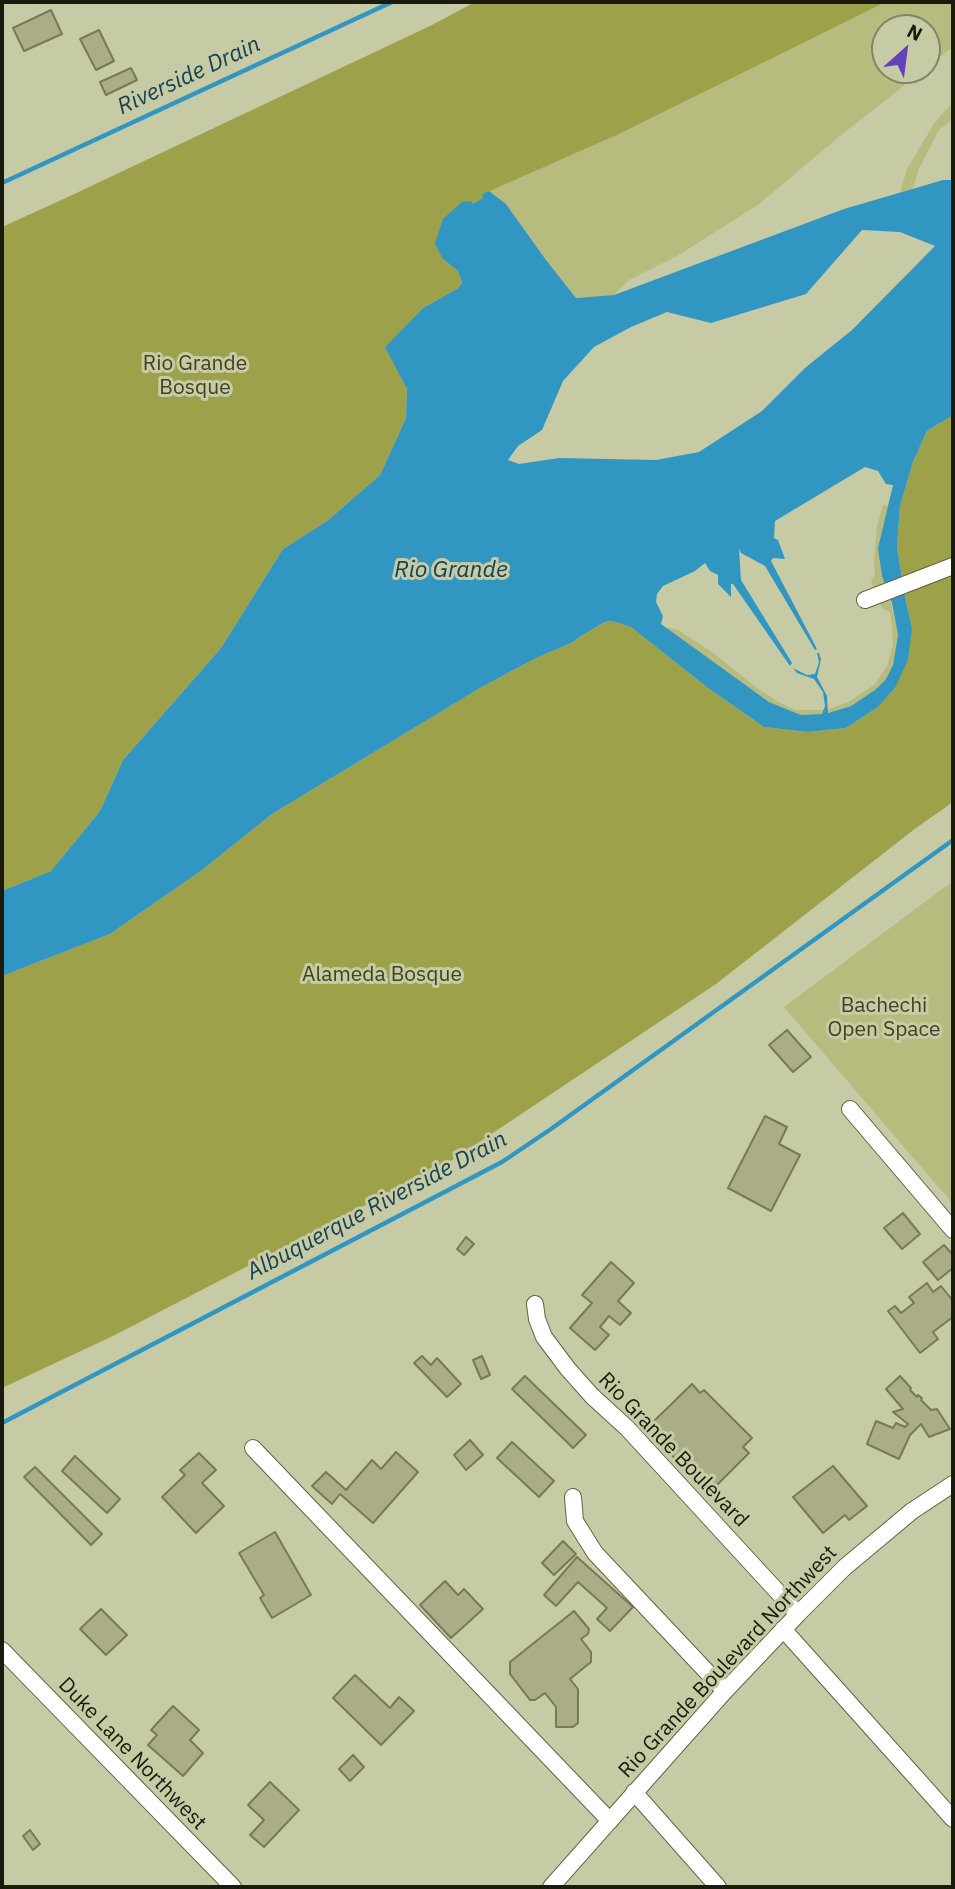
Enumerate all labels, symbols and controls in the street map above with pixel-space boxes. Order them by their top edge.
north arrow [871,14,941,84]
text: N [903,18,927,46]
water label: Riverside Drain [113,31,265,121]
park label: Rio Grande Bosque [143,351,247,401]
water label: Rio Grande [394,556,508,584]
park label: Alameda Bosque [302,962,462,988]
park label: Bachechi Open Space [827,993,941,1043]
water label: Albuquerque Riverside Drain [242,1126,512,1286]
street label: Rio Grande Boulevard [593,1368,753,1532]
street label: Rio Grande Boulevard Northwest [614,1541,842,1783]
street label: Duke Lane Northwest [53,1673,211,1835]

